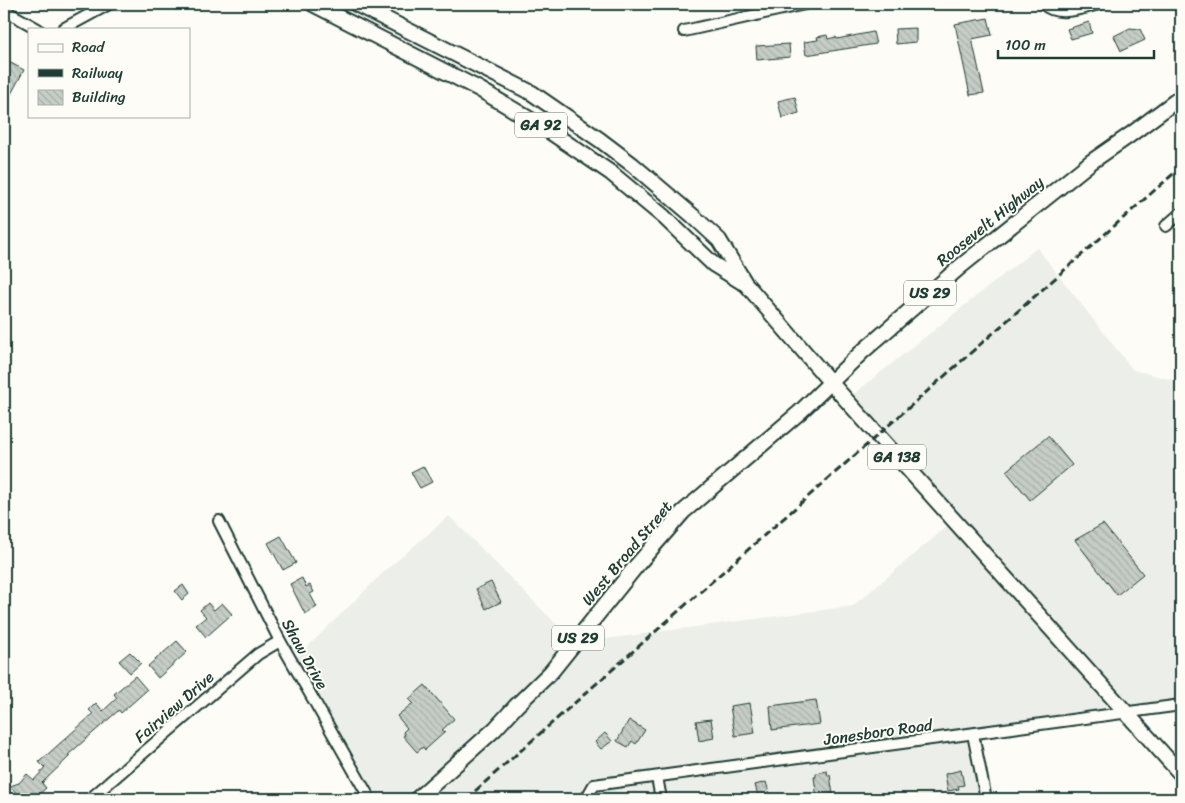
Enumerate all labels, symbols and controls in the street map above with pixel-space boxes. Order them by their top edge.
legend [28,28,190,118]
scale bar [998,28,1154,60]
text: 100 m [1005,32,1046,58]
text: Road [72,34,105,60]
text: Railway [72,60,123,86]
text: Building [72,84,126,110]
road number: GA 92 [515,112,567,138]
street label: Roosevelt Highway [930,168,1051,274]
road number: US 29 [904,280,956,306]
road number: GA 138 [868,444,926,470]
street label: West Broad Street [574,494,680,612]
street label: Shaw Drive [274,613,337,695]
road number: US 29 [552,626,604,650]
street label: Fairview Drive [127,663,221,750]
street label: Jonesboro Road [821,710,936,754]

